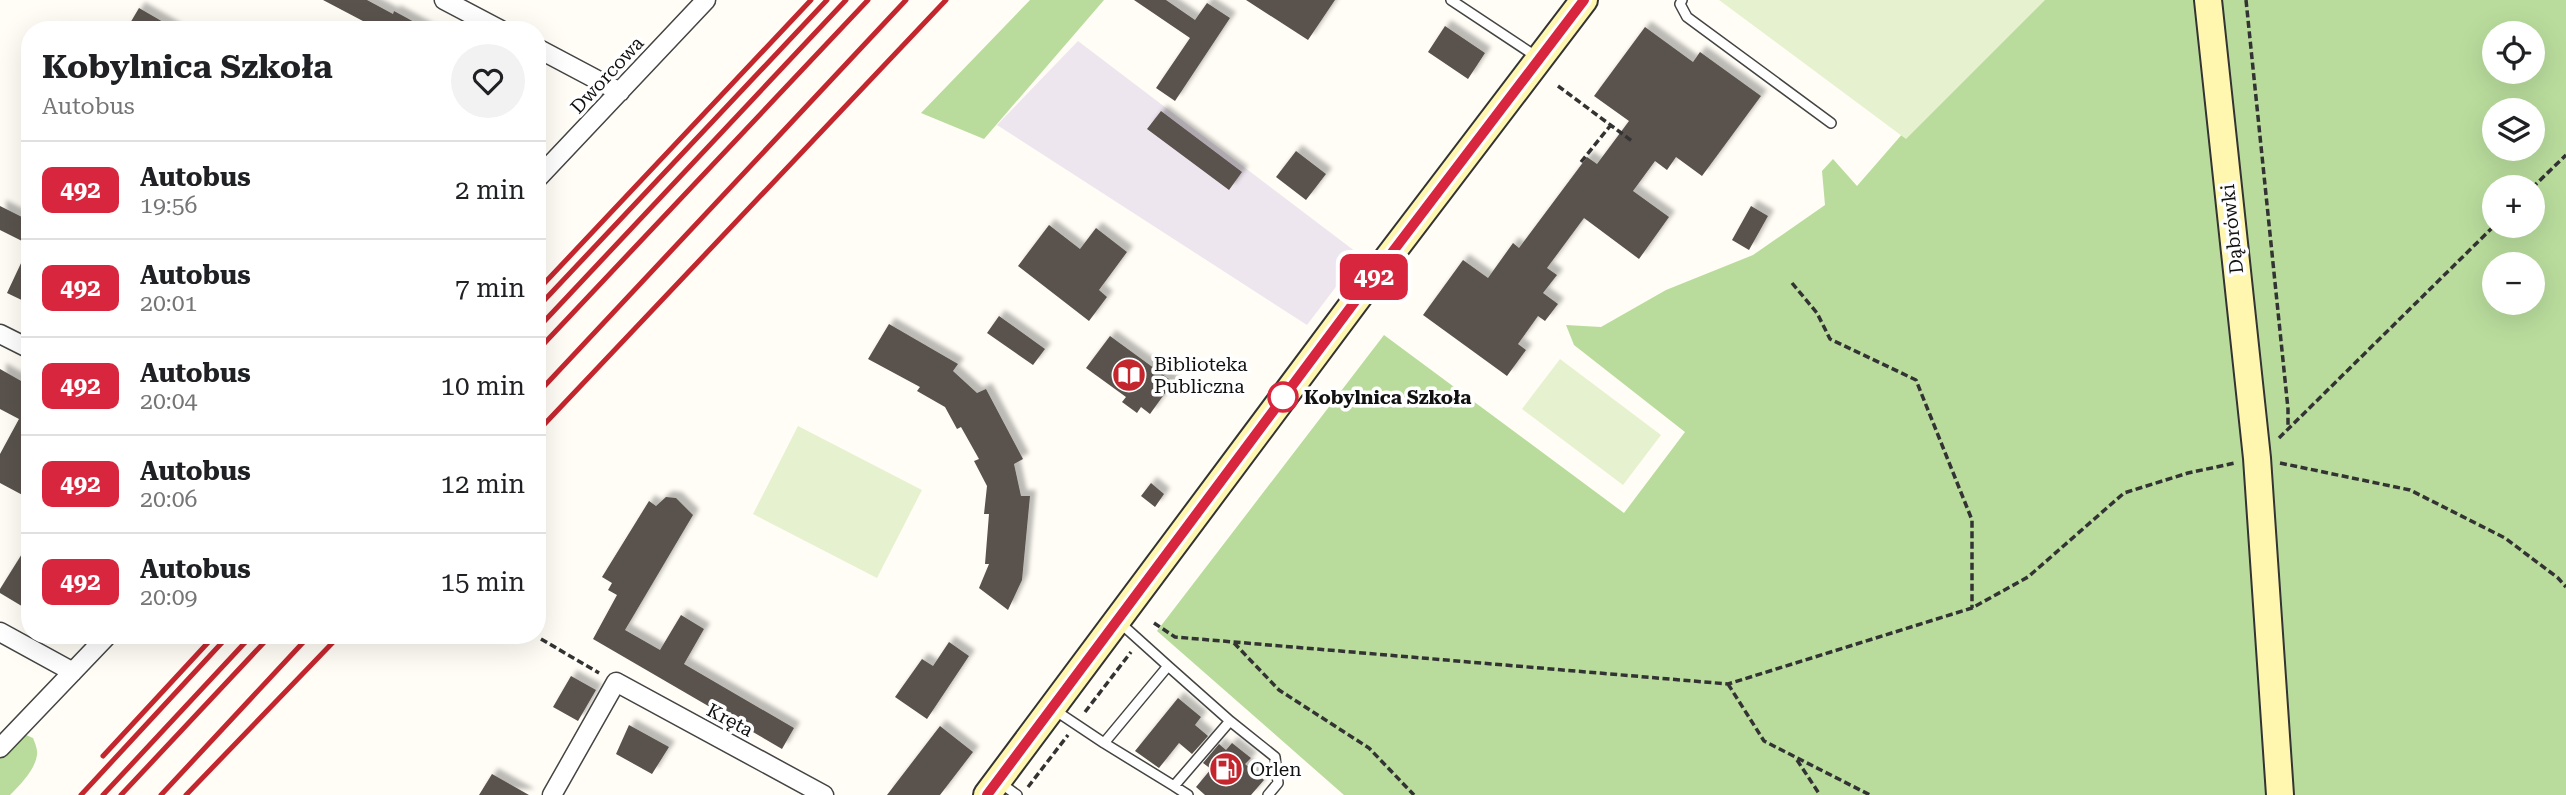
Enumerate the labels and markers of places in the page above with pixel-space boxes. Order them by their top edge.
place label: Biblioteka Publiczna [1154,353,1248,398]
library icon: Biblioteka Publiczna [1110,356,1148,394]
marker: Kobylnica Szkoła [1268,382,1298,412]
place label: Kobylnica Szkoła [1304,386,1471,409]
fuel station icon: Orlen [1207,750,1245,788]
place label: Orlen [1250,758,1301,781]

